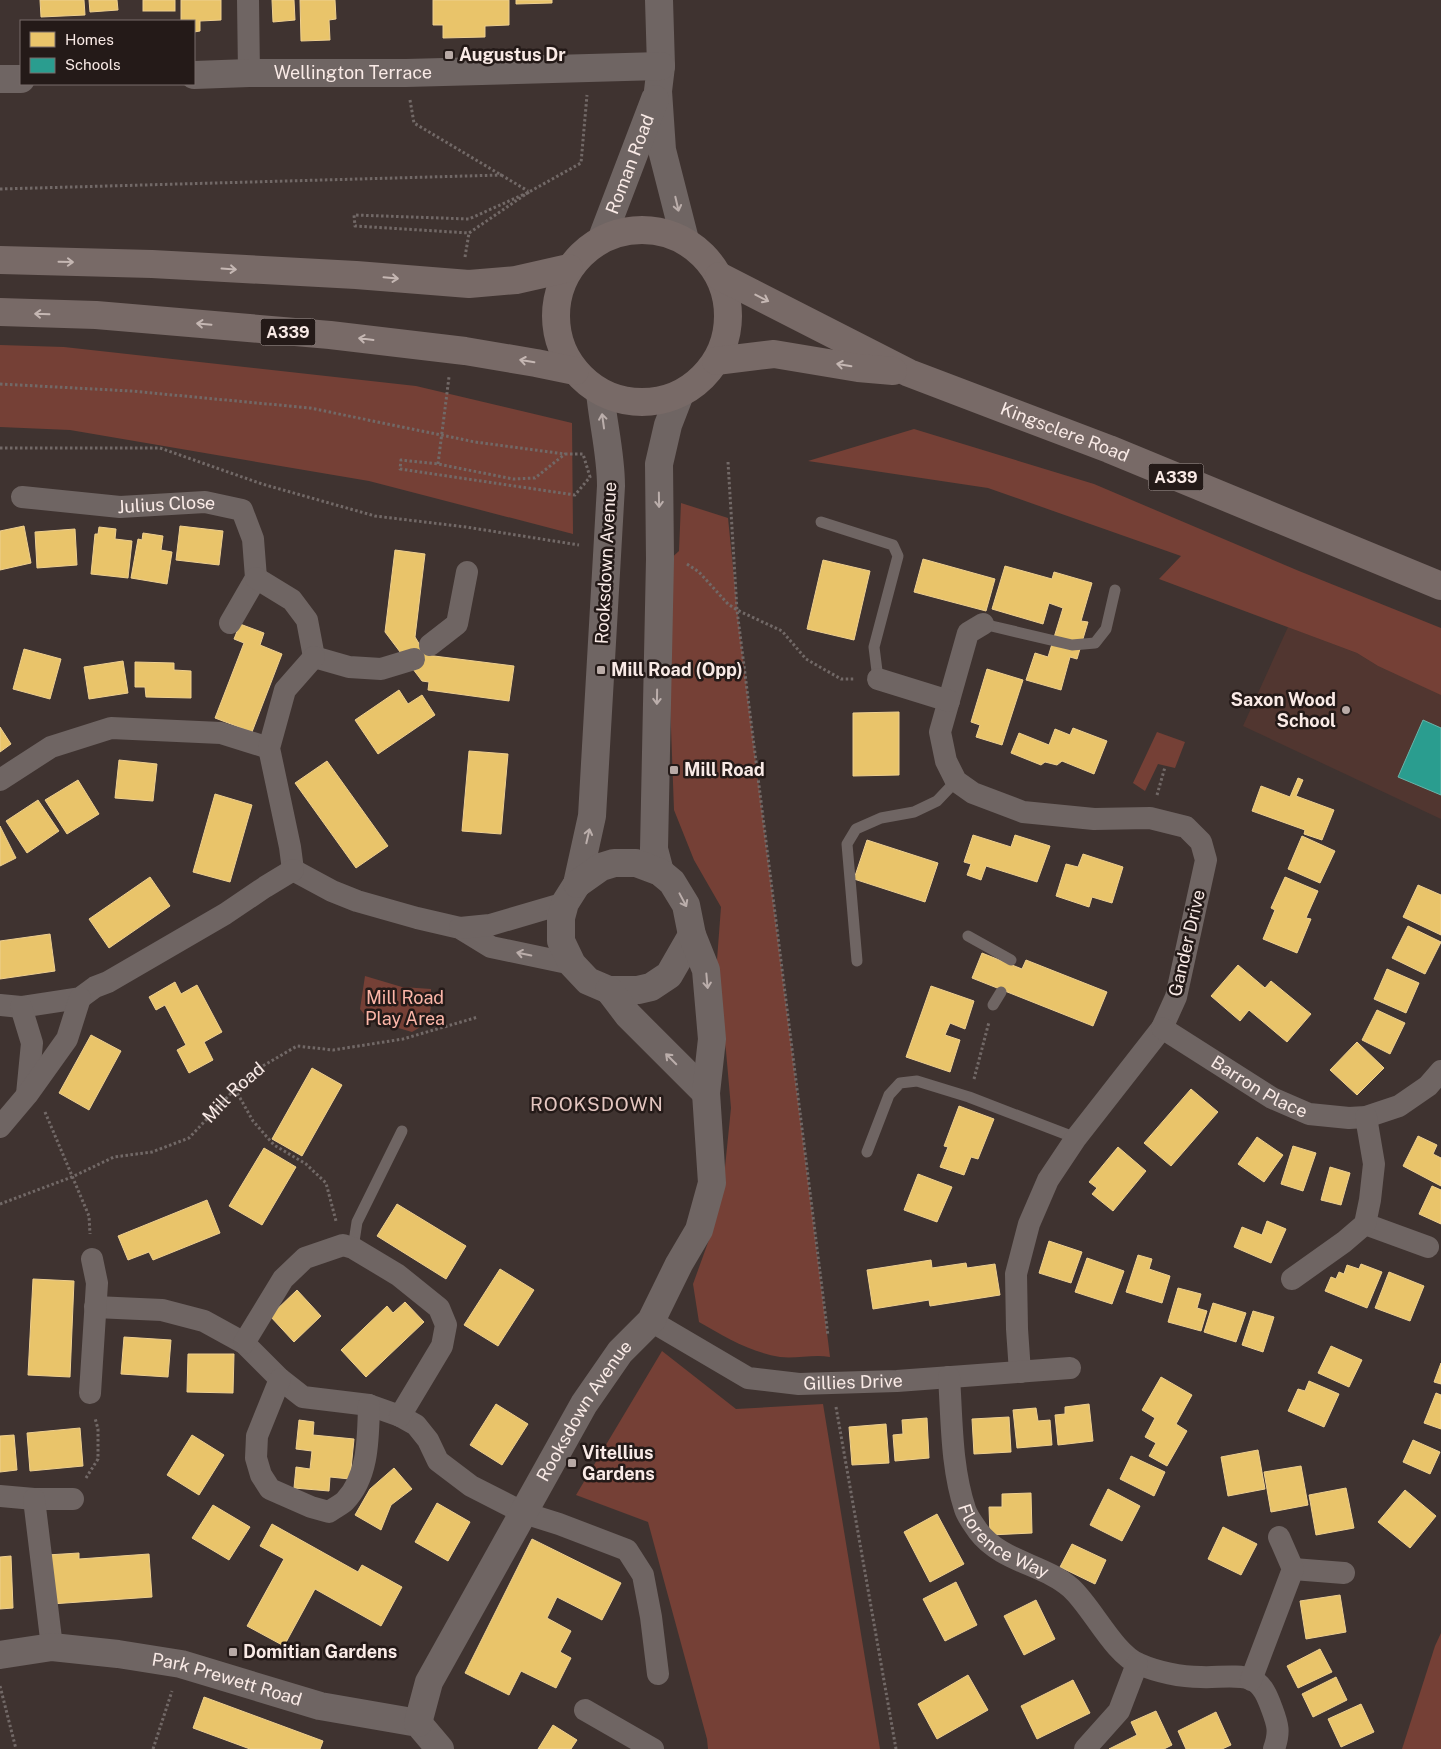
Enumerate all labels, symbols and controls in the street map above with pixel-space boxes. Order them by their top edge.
legend [20,20,195,85]
text: Homes [65,31,114,48]
place label: Augustus Dr [459,44,566,65]
marker: Augustus Dr [443,49,455,61]
text: Schools [65,56,121,73]
street label: Wellington Terrace [274,61,432,83]
street label: Roman Road [601,111,658,217]
one-way arrow [673,196,682,212]
one-way arrow [58,257,74,266]
one-way arrow [220,264,236,273]
one-way arrow [382,273,398,283]
one-way arrow [755,293,770,303]
one-way arrow [34,309,50,318]
road number: A339 [260,318,316,346]
one-way arrow [196,320,212,329]
one-way arrow [358,334,374,344]
one-way arrow [519,356,535,366]
one-way arrow [836,360,852,370]
street label: Kingsclere Road [998,398,1132,466]
one-way arrow [598,414,608,430]
road number: A339 [1148,464,1204,491]
street label: Rooksdown Avenue [591,481,620,645]
street label: Julius Close [117,491,218,517]
one-way arrow [654,492,664,508]
place label: Mill Road (Opp) [611,659,743,680]
marker: Mill Road (Opp) [595,664,607,676]
one-way arrow [653,689,662,705]
place label: Saxon Wood School [1231,689,1336,731]
marker: Saxon Wood School [1340,704,1352,716]
place label: Mill Road [684,759,765,780]
marker: Mill Road [668,764,680,776]
one-way arrow [584,829,593,845]
street label: Gander Drive [1164,887,1209,998]
one-way arrow [678,893,688,907]
one-way arrow [516,949,532,958]
one-way arrow [702,973,712,989]
park label: Mill Road Play Area [365,987,445,1029]
street label: Barron Place [1207,1051,1311,1122]
one-way arrow [665,1053,677,1065]
street label: Mill Road [198,1058,269,1127]
district label: ROOKSDOWN [530,1093,664,1115]
street label: Rooksdown Avenue [532,1335,636,1485]
street label: Gillies Drive [803,1370,904,1394]
place label: Vitellius Gardens [582,1442,655,1484]
marker: Vitellius Gardens [566,1457,578,1469]
street label: Florence Way [954,1501,1053,1582]
place label: Domitian Gardens [243,1641,397,1662]
marker: Domitian Gardens [227,1646,239,1658]
street label: Park Prewett Road [150,1649,305,1710]

